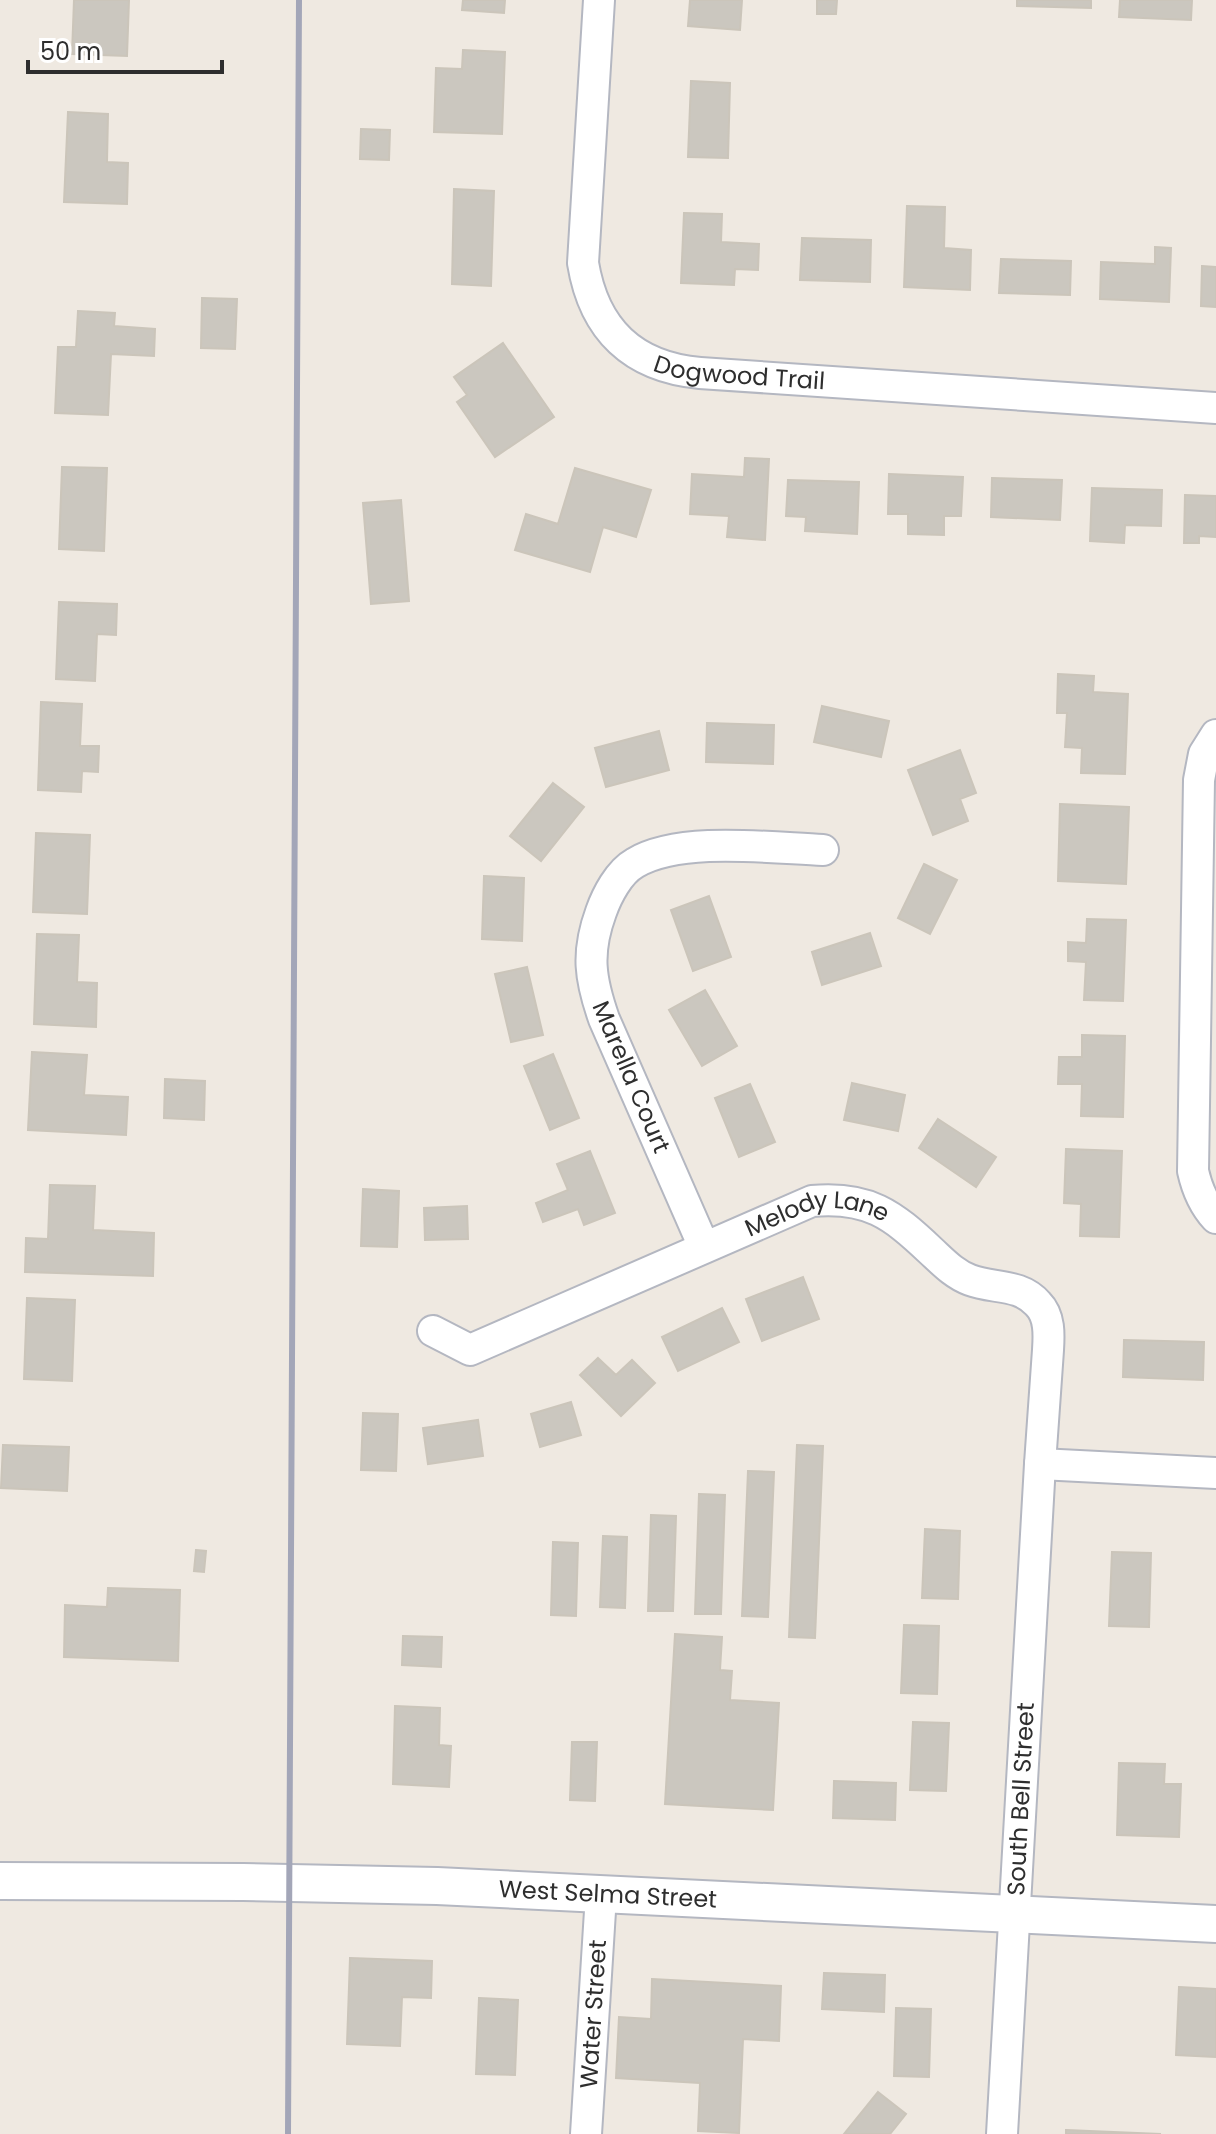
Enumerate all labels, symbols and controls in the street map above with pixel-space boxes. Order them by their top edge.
scale bar [28,24,222,74]
text: 50 m [40,35,101,68]
street label: Dogwood Trail [649,347,826,397]
street label: Marella Court [585,996,678,1158]
street label: Melody Lane [740,1183,895,1244]
street label: South Bell Street [999,1702,1042,1896]
street label: West Selma Street [498,1872,718,1916]
street label: Water Street [572,1939,614,2090]

